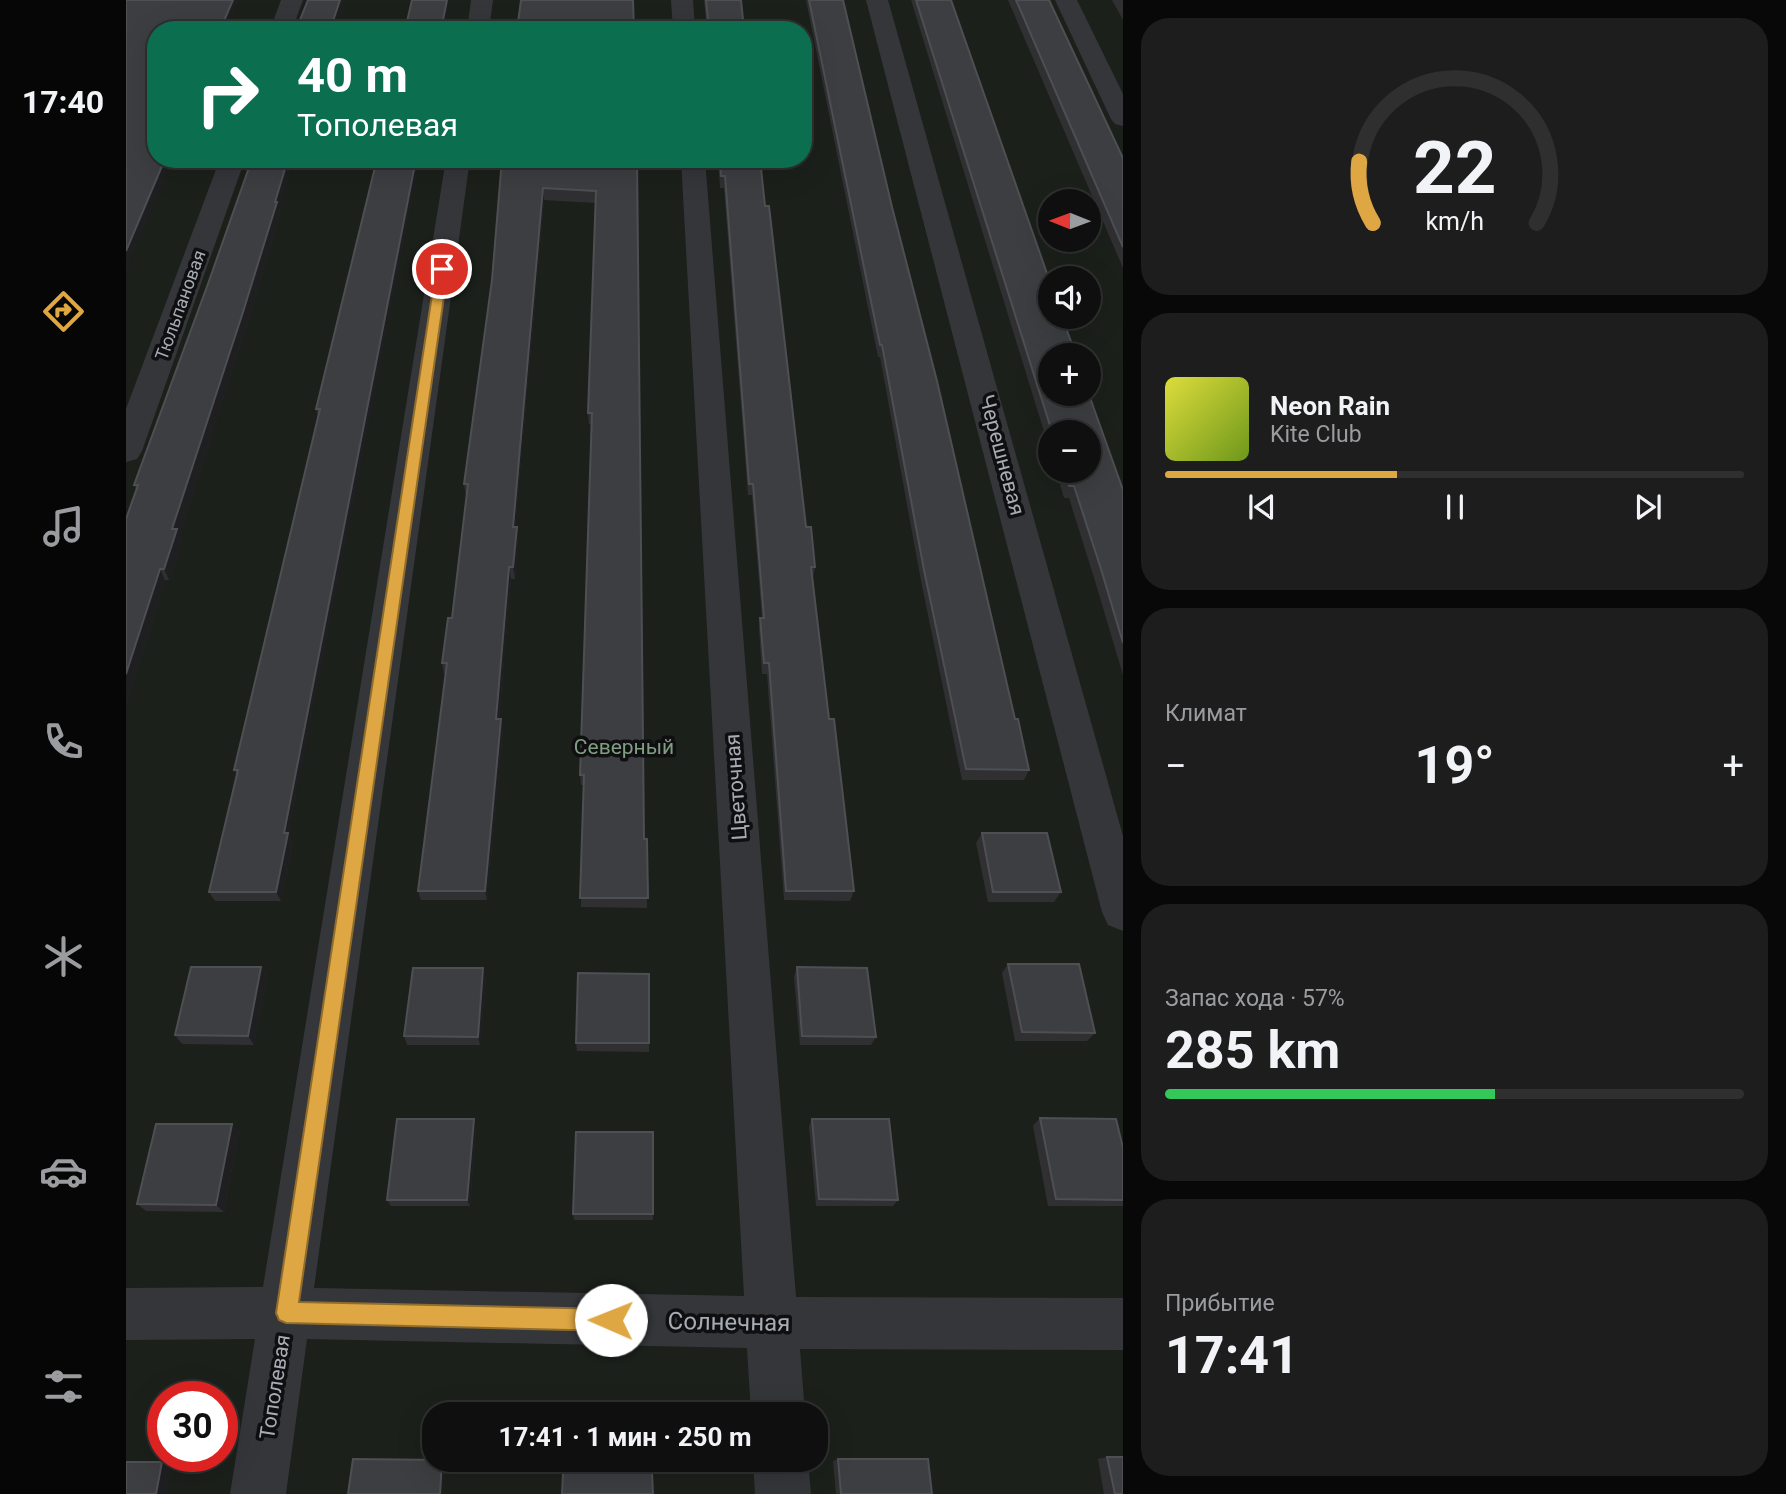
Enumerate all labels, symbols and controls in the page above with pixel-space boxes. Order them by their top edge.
text: 40 m [297,47,408,104]
icon: right [182,49,273,140]
text: 17:40 [22,83,104,121]
text: Тополевая [297,106,458,144]
text: 22 [1413,125,1496,211]
north arrow [1038,189,1101,252]
map controls [1038,189,1101,483]
text: km/h [1425,206,1484,235]
pin [412,239,472,299]
street label: Тюльпановая [150,247,210,363]
icon: arrive [423,250,461,288]
button: sound [1038,266,1101,329]
icon: directions [39,287,88,336]
button: + [1038,343,1101,406]
text: Neon Rain [1270,391,1390,421]
street label: Черешневая [974,392,1030,518]
button: − [1038,420,1101,483]
text: Kite Club [1270,421,1362,448]
icon: previous [1243,488,1281,526]
icon: pause [1436,488,1474,526]
icon: next [1629,488,1667,526]
icon: music [39,502,88,551]
text: Климат [1165,700,1247,727]
icon: phone [39,717,88,766]
street label: Цветочная [720,733,752,841]
park label: Северный [574,735,674,759]
text: 19° [1415,735,1495,796]
text: − [1165,744,1187,788]
text: + [1722,744,1744,788]
icon: climate [39,932,88,981]
text: Запас хода · 57% [1165,985,1345,1012]
text: 285 km [1165,1020,1340,1081]
icon: car [39,1147,88,1196]
position arrow [574,1283,648,1357]
text: Прибытие [1165,1290,1275,1317]
street label: Солнечная [667,1307,791,1337]
text: 17:41 [1165,1325,1299,1386]
street label: Тополевая [255,1333,295,1441]
icon: filters [39,1362,88,1411]
speed limit sign: 30 [147,1381,238,1472]
text: 17:41 · 1 мин · 250 m [499,1422,751,1452]

